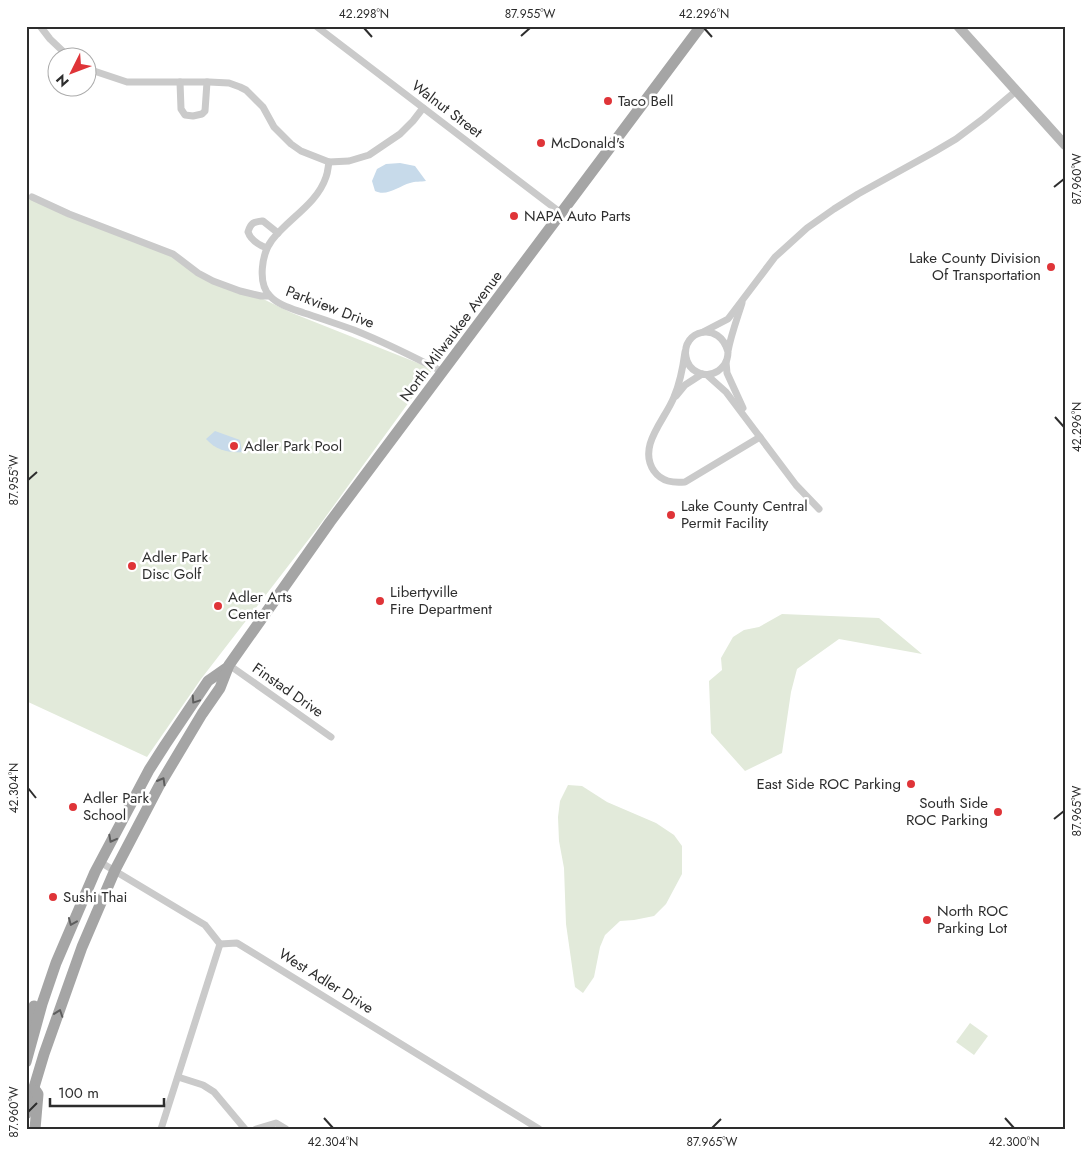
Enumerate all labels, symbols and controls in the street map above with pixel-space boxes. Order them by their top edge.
text: 42.298°N [339,5,389,23]
text: 87.955°W [505,5,555,23]
text: 42.296°N [679,5,729,23]
north arrow [48,48,98,98]
text: N [51,70,73,92]
street label: Walnut Street [407,75,487,143]
place label: Taco Bell [618,90,674,112]
marker: Taco Bell [602,95,614,107]
place label: McDonald's [551,132,625,154]
marker: McDonald's [535,137,547,149]
text: 87.960°W [1068,153,1086,205]
place label: NAPA Auto Parts [524,205,631,227]
marker: NAPA Auto Parts [508,210,520,222]
place label: Lake County Division Of Transportation [909,247,1041,286]
marker: Lake County Division Of Transportation [1045,261,1057,273]
street label: North Milwaukee Avenue [394,266,508,406]
street label: Parkview Drive [283,280,378,334]
text: 42.296°N [1068,402,1086,452]
place label: Adler Park Pool [244,435,342,457]
marker: Adler Park Pool [228,440,240,452]
text: 87.955°W [5,455,23,505]
place label: Lake County Central Permit Facility [681,495,808,534]
marker: Lake County Central Permit Facility [665,509,677,521]
place label: Adler Park Disc Golf [142,546,208,585]
marker: Adler Park Disc Golf [126,560,138,572]
place label: Libertyville Fire Department [390,581,492,620]
place label: Adler Arts Center [228,586,292,625]
marker: Libertyville Fire Department [374,595,386,607]
marker: Adler Arts Center [212,600,224,612]
street label: Finstad Drive [248,657,328,723]
one-way arrow [192,694,201,704]
text: 42.304°N [5,763,23,813]
place label: East Side ROC Parking [756,773,901,795]
one-way arrow [156,777,166,786]
marker: East Side ROC Parking [905,778,917,790]
text: 87.965°W [1068,785,1086,836]
place label: Adler Park School [83,787,149,826]
place label: South Side ROC Parking [906,792,988,831]
marker: Adler Park School [67,801,79,813]
marker: South Side ROC Parking [992,806,1004,818]
one-way arrow [108,834,118,843]
place label: Sushi Thai [63,886,127,908]
marker: Sushi Thai [47,891,59,903]
place label: North ROC Parking Lot [937,900,1008,939]
marker: North ROC Parking Lot [921,914,933,926]
one-way arrow [68,917,79,926]
street label: West Adler Drive [274,943,378,1019]
one-way arrow [53,1010,63,1018]
scale bar [50,1075,164,1107]
text: 100 m [58,1082,99,1104]
text: 87.960°W [5,1086,23,1138]
text: 42.304°N [308,1133,358,1151]
text: 87.965°W [687,1133,738,1151]
text: 42.300°N [988,1133,1040,1151]

